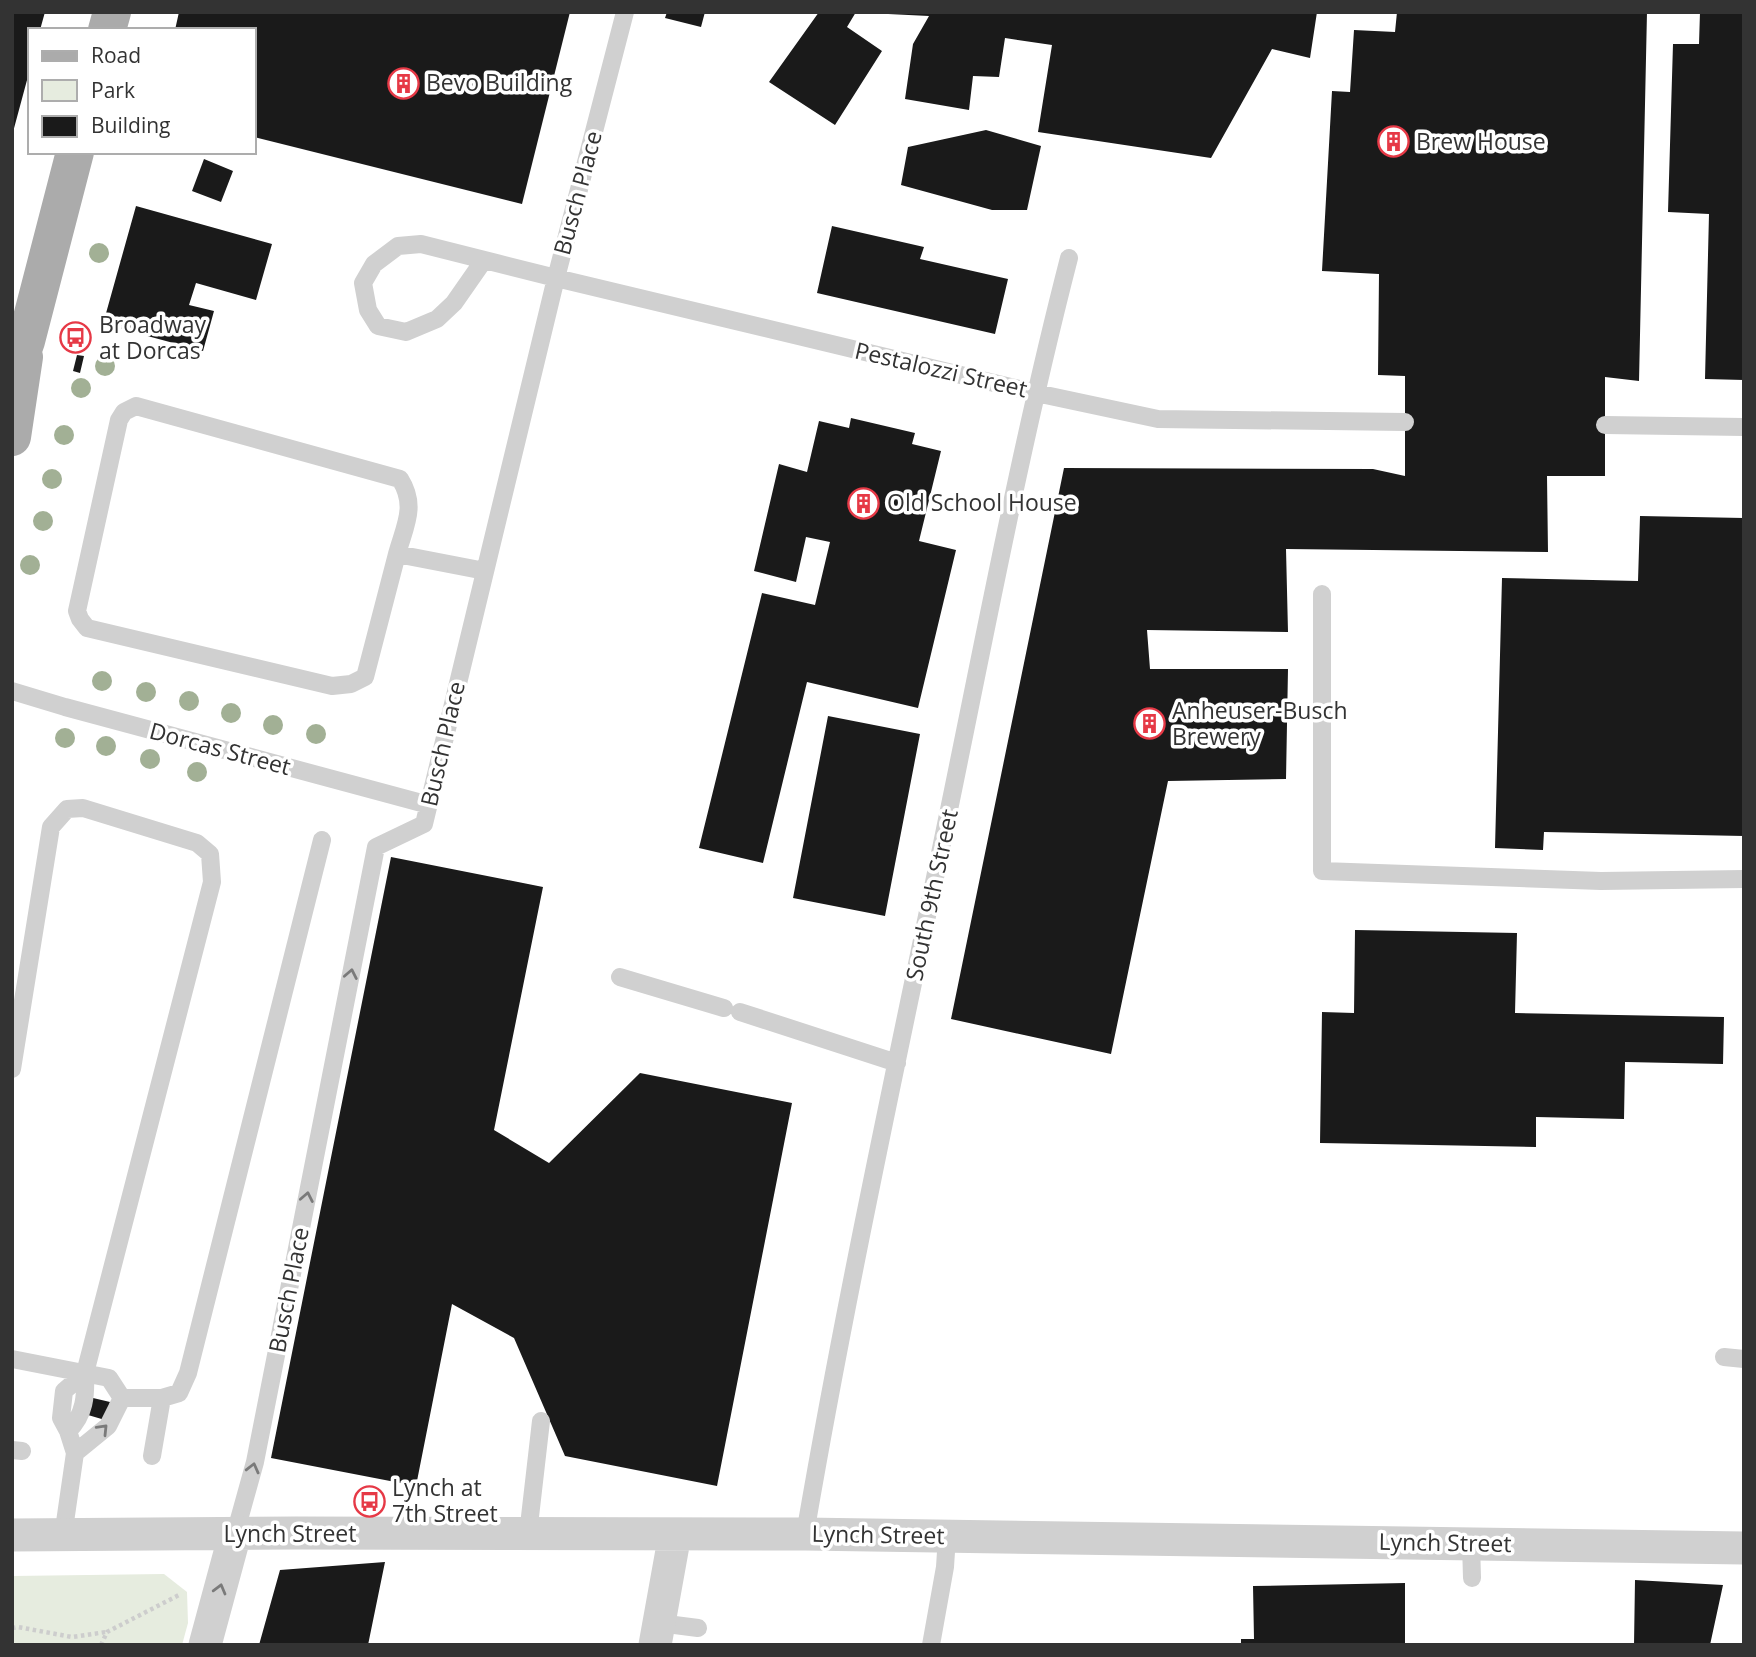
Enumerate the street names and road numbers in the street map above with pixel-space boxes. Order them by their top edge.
street label: Busch Place [545,127,609,258]
street label: Pestalozzi Street [852,334,1031,404]
street label: Busch Place [412,678,472,809]
street label: Dorcas Street [146,714,294,782]
street label: South 9th Street [897,806,965,983]
street label: Busch Place [260,1224,316,1355]
street label: Lynch Street [224,1517,356,1549]
street label: Lynch Street [811,1517,945,1551]
street label: Lynch Street [1378,1525,1512,1559]

